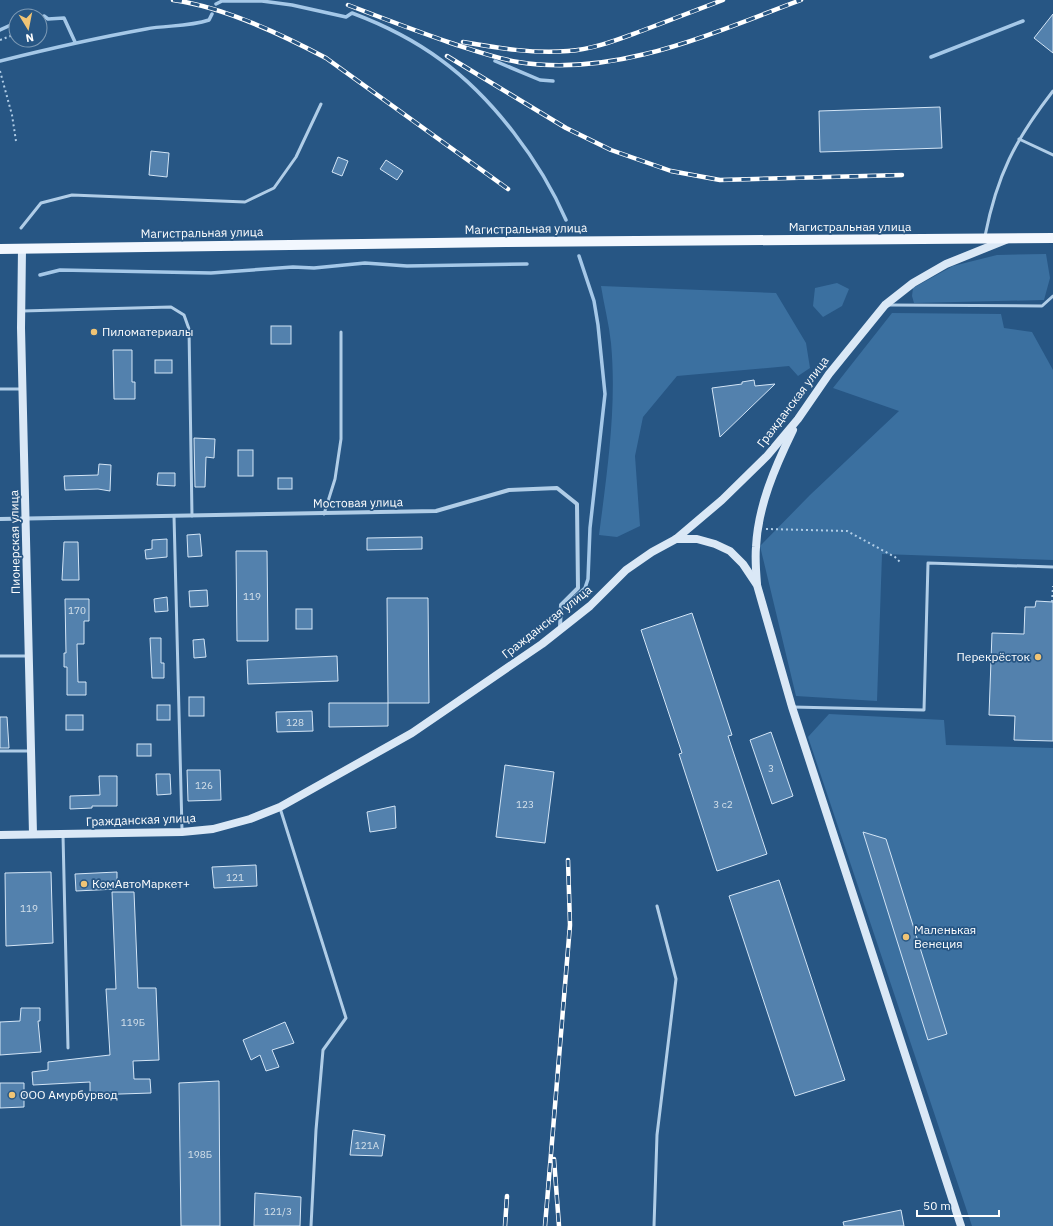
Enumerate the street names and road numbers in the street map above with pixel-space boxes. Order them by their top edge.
street label: Магистральная улица [789,219,912,234]
street label: Магистральная улица [465,220,588,237]
street label: Магистральная улица [141,224,264,241]
street label: Гражданская улица [753,353,832,450]
street label: Пионерская улица [6,489,23,594]
street label: Мостовая улица [313,494,404,511]
street label: Гражданская улица [499,581,595,661]
street label: Гражданская улица [86,810,197,829]

